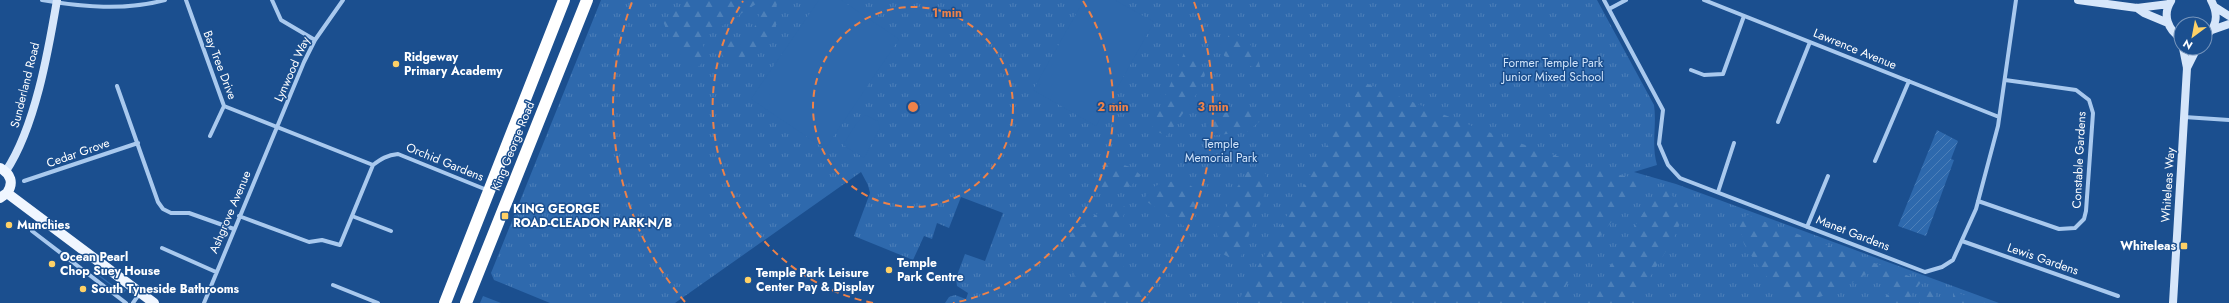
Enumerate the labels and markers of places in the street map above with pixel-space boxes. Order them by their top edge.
place label: Ridgeway Primary Academy [404,48,503,80]
marker: Ridgeway Primary Academy [391,59,401,69]
centre of rings [906,100,920,114]
place label: KING GEORGE ROAD-CLEADON PARK-N/B [513,200,672,232]
marker: KING GEORGE ROAD-CLEADON PARK-N/B [500,211,510,221]
place label: Munchies [17,216,70,234]
marker: Munchies [4,220,14,230]
place label: Whiteleas [2120,237,2177,255]
marker: Whiteleas [2179,241,2189,251]
place label: Ocean Pearl Chop Suey House [60,248,160,280]
place label: Temple Park Centre [897,254,964,286]
marker: Ocean Pearl Chop Suey House [47,259,57,269]
place label: Temple Park Leisure Center Pay & Display [756,264,875,296]
marker: Temple Park Centre [884,265,894,275]
marker: Temple Park Leisure Center Pay & Display [743,275,753,285]
place label: South Tyneside Bathrooms [91,280,240,298]
marker: South Tyneside Bathrooms [78,284,88,294]

